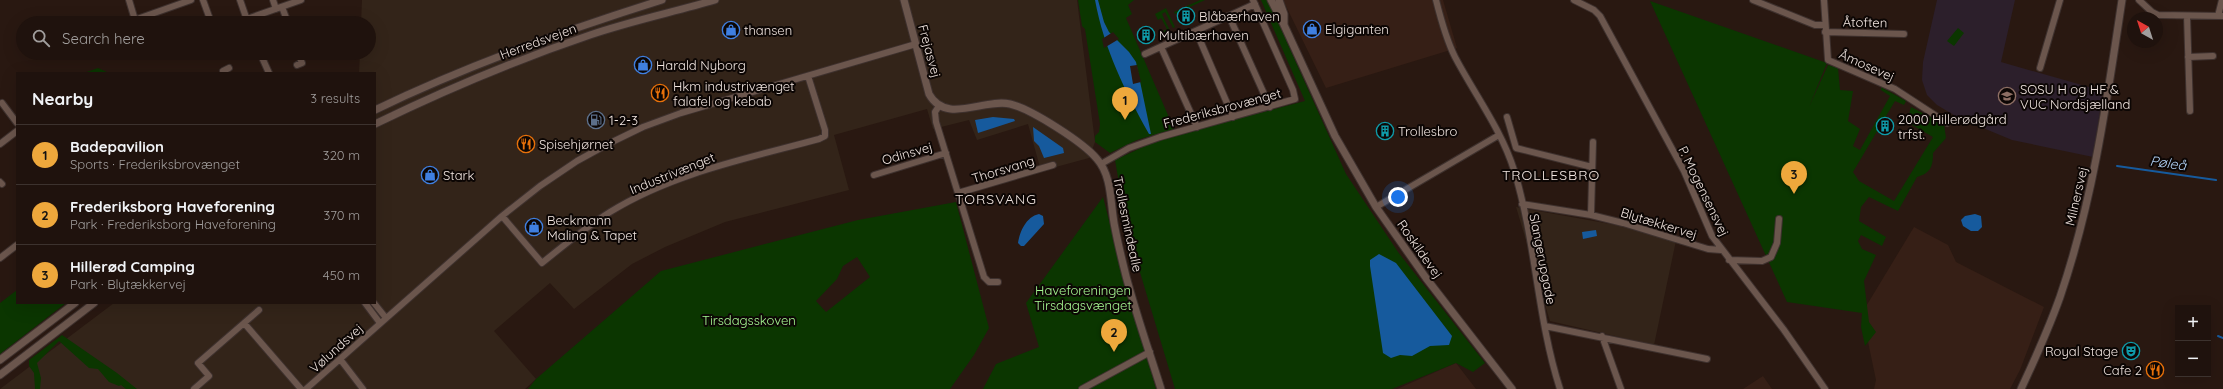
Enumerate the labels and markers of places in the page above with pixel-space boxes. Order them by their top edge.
building icon: Blåbærhaven [1176,6,1196,26]
place label: Blåbærhaven [1199,8,1280,24]
shop icon: Elgiganten [1302,19,1322,39]
shop icon: thansen [721,20,741,40]
place label: Elgiganten [1325,21,1389,37]
place label: thansen [744,22,792,38]
building icon: Multibærhaven [1136,25,1156,45]
place label: Multibærhaven [1159,27,1249,43]
shop icon: Harald Nyborg [633,55,653,75]
place label: Harald Nyborg [656,57,746,73]
place label: Hkm industrivænget falafel og kebab [673,78,795,109]
place label: SOSU H og HF & VUC Nordsjælland [2020,81,2130,112]
restaurant icon: Hkm industrivænget falafel og kebab [650,83,670,103]
school or university icon: SOSU H og HF & VUC Nordsjælland [1997,86,2017,106]
pin: 1 [1112,87,1138,120]
fuel station icon: 1-2-3 [586,110,606,130]
place label: 2000 Hillerødgård trfst. [1898,111,2007,142]
place label: 1-2-3 [609,112,638,128]
building icon: 2000 Hillerødgård trfst. [1875,116,1895,136]
building icon: Trollesbro [1375,121,1395,141]
place label: Trollesbro [1398,123,1458,139]
restaurant icon: Spisehjørnet [516,134,536,154]
place label: Spisehjørnet [539,136,613,152]
pin: 3 [1781,161,1807,194]
shop icon: Stark [420,165,440,185]
place label: Stark [443,167,475,183]
place label: Beckmann Maling & Tapet [547,212,637,243]
shop icon: Beckmann Maling & Tapet [524,217,544,237]
pin: 2 [1101,319,1127,352]
theatre icon: Royal Stage [2121,341,2141,361]
place label: Royal Stage [2045,343,2118,359]
restaurant icon: Cafe 2 [2145,360,2165,380]
place label: Cafe 2 [2103,362,2142,378]

